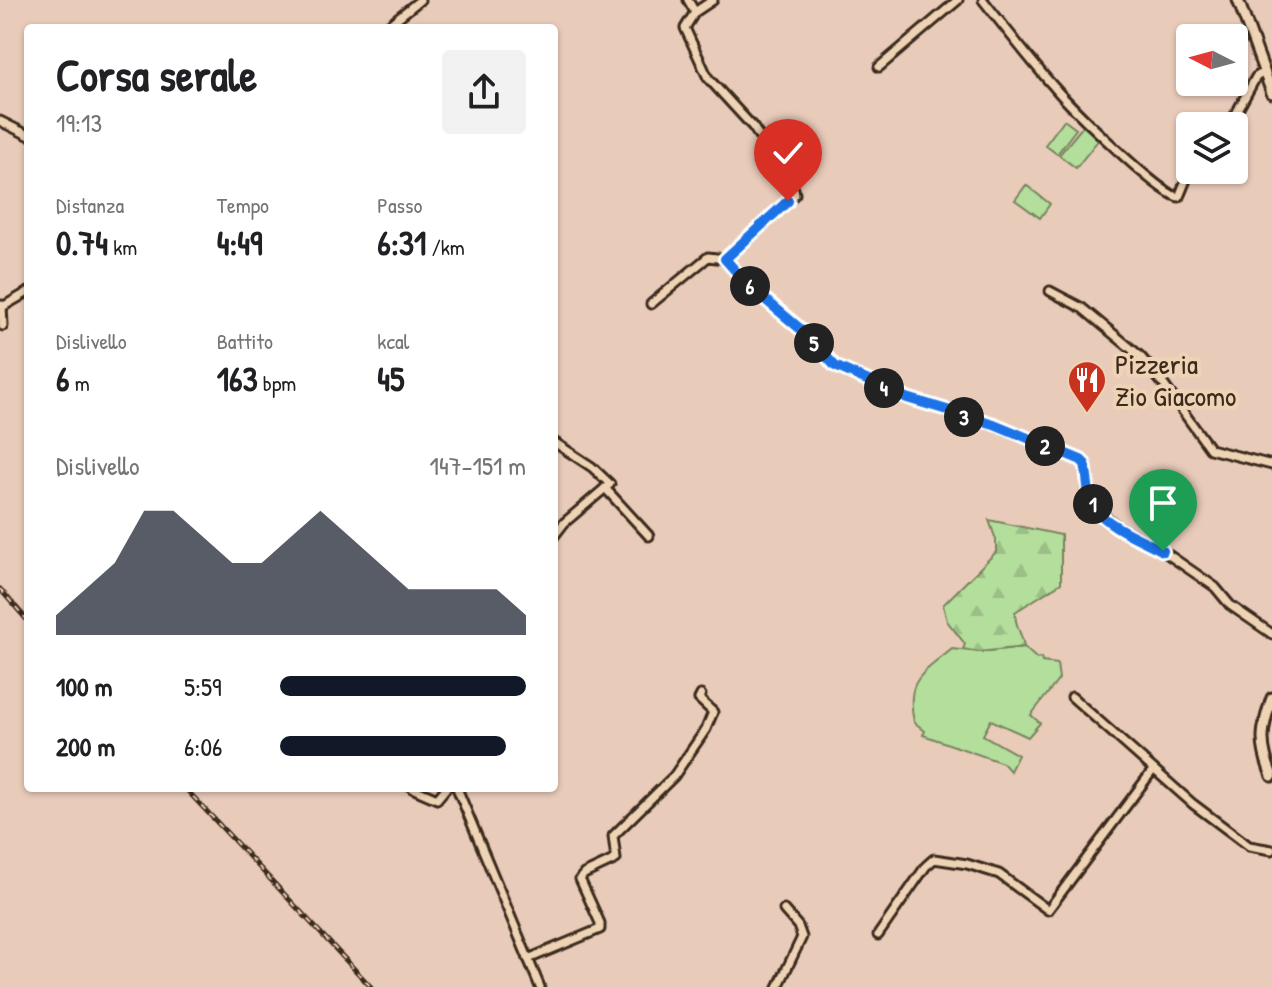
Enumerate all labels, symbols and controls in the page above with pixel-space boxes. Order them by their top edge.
north arrow [1176,24,1248,96]
map controls [1176,24,1248,184]
text: Corsa serale [56,45,257,105]
button: share [442,50,526,134]
text: 19:13 [56,105,102,140]
button: layers [1176,112,1248,184]
pin [754,119,822,201]
icon: check [766,131,810,175]
text: Distanza [56,190,124,220]
text: Tempo [217,190,269,220]
text: Passo [377,190,422,220]
text: 0.74 [56,220,108,266]
text: 4:49 [217,220,263,266]
text: 6:31 [377,220,426,266]
text: km [108,232,137,262]
text: /km [426,232,465,262]
pin: 6 [730,266,770,306]
text: 6 [746,271,754,301]
pin: 5 [794,323,834,363]
text: Dislivello [56,326,127,356]
text: Battito [217,326,273,356]
text: kcal [377,326,409,356]
text: 5 [809,328,819,358]
place label: Pizzeria Zio Giacomo [1115,345,1236,415]
text: 6 [56,356,70,402]
text: 163 [217,356,258,402]
text: 45 [377,356,404,402]
restaurant icon: Pizzeria Zio Giacomo [1066,359,1108,414]
text: m [70,368,90,398]
text: bpm [258,368,296,398]
pin: 4 [864,368,904,408]
text: 4 [880,373,888,403]
pin: 3 [944,397,984,437]
text: 3 [959,402,969,432]
pin: 2 [1025,426,1065,466]
text: 2 [1040,431,1050,461]
text: Dislivello [56,448,139,483]
text: 147–151 m [429,448,526,483]
pin [1129,469,1197,551]
icon: arrive [1141,481,1185,525]
pin: 1 [1073,484,1113,524]
text: 1 [1089,489,1097,519]
text: 100 m [56,669,112,704]
text: 5:59 [184,669,222,704]
text: 200 m [56,729,115,764]
text: 6:06 [184,729,222,764]

